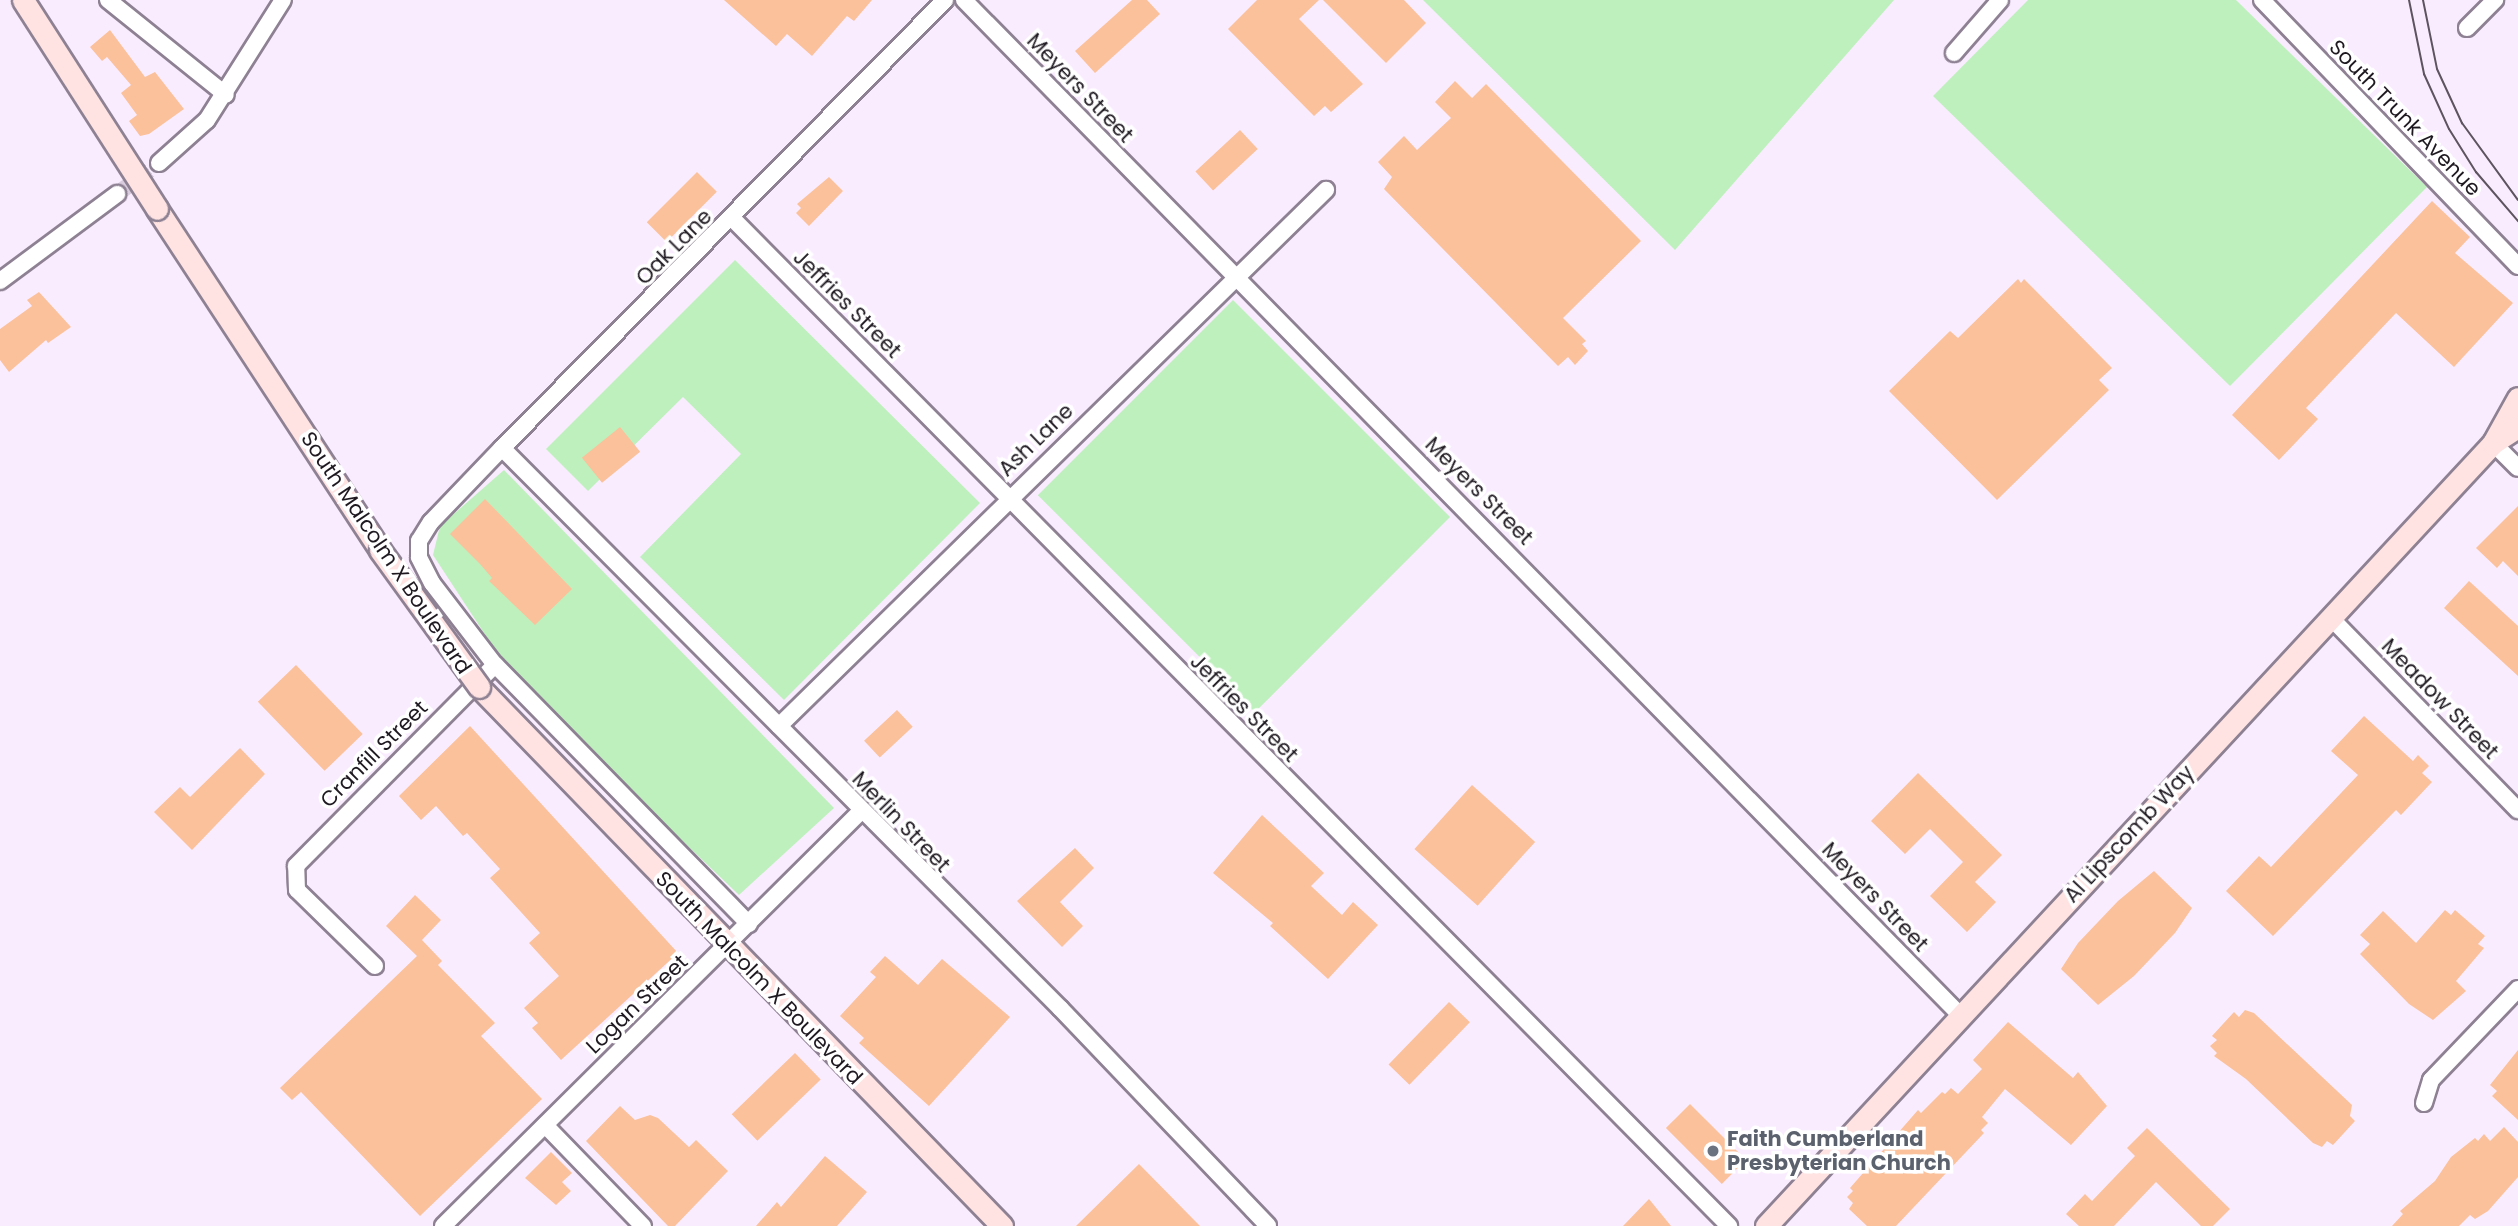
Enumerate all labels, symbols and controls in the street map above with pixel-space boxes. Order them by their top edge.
street label: Meyers Street [1022,28,1138,148]
street label: South Trunk Avenue [2324,35,2486,201]
street label: Oak Lane [631,204,717,290]
street label: Jeffries Street [788,245,906,363]
street label: Ash Lane [993,398,1079,482]
street label: South Malcolm X Boulevard [295,427,477,679]
street label: Meyers Street [1420,432,1538,550]
street label: Meadow Street [2376,634,2504,764]
street label: Jeffries Street [1185,649,1303,767]
street label: Cranfill Street [315,695,433,813]
street label: Al Lipscomb Way [2059,760,2199,908]
street label: Merlin Street [847,767,955,877]
street label: Meyers Street [1817,837,1933,957]
street label: South Malcolm X Boulevard [650,866,868,1090]
street label: Logan Street [581,949,693,1059]
place label: Faith Cumberland Presbyterian Church [1727,1126,1951,1176]
marker: Faith Cumberland Presbyterian Church [1705,1143,1721,1159]

